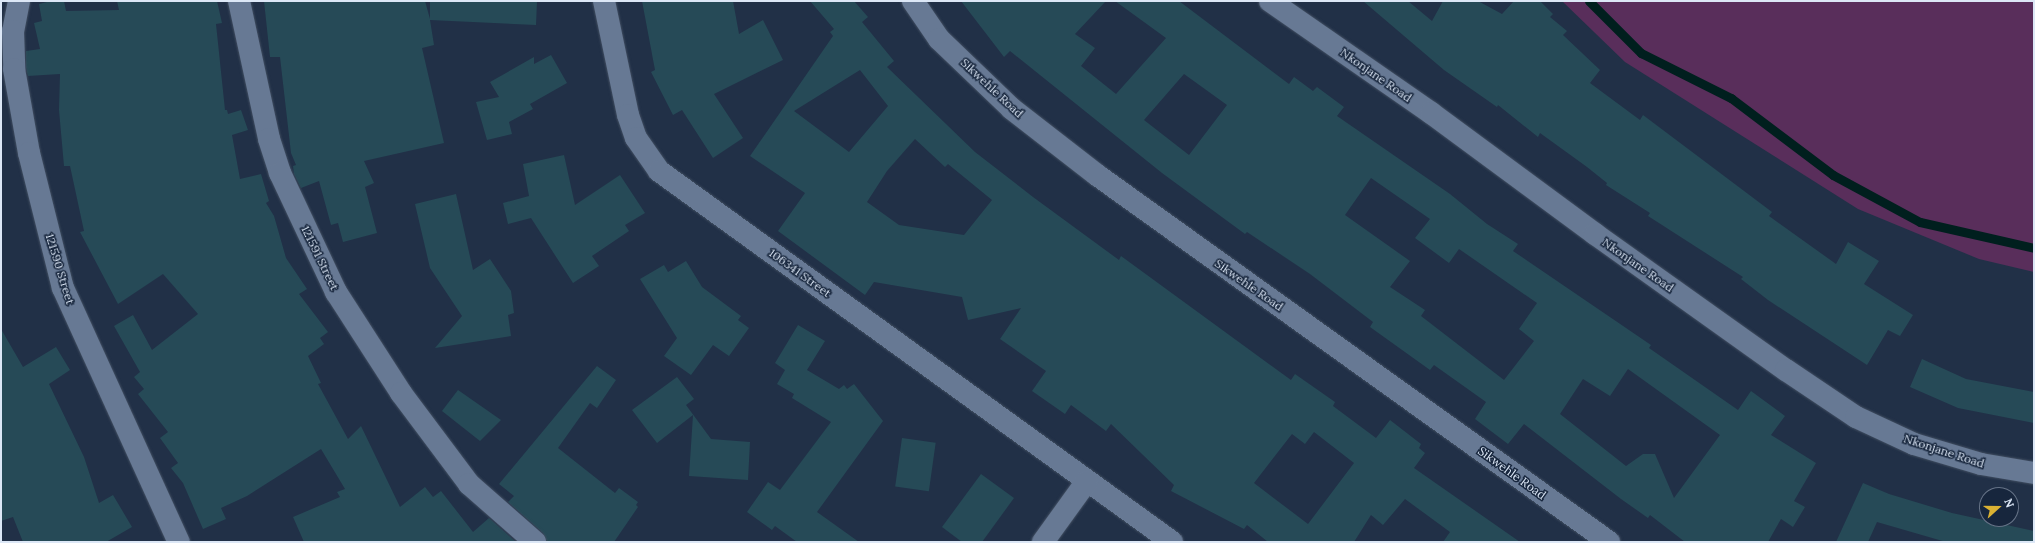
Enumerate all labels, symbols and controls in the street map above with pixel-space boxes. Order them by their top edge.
street label: Nkonjane Road [1338,45,1414,105]
street label: Sikwehle Road [958,55,1026,121]
street label: 121591 Street [298,223,342,293]
street label: 121590 Street [42,232,78,306]
street label: Nkonjane Road [1600,235,1676,295]
street label: 106341 Street [766,246,834,300]
street label: Sikwehle Road [1212,256,1286,314]
street label: Nkonjane Road [1902,431,1986,471]
street label: Sikwehle Road [1475,444,1549,502]
north arrow [1979,487,2019,527]
text: N [2001,497,2017,510]

